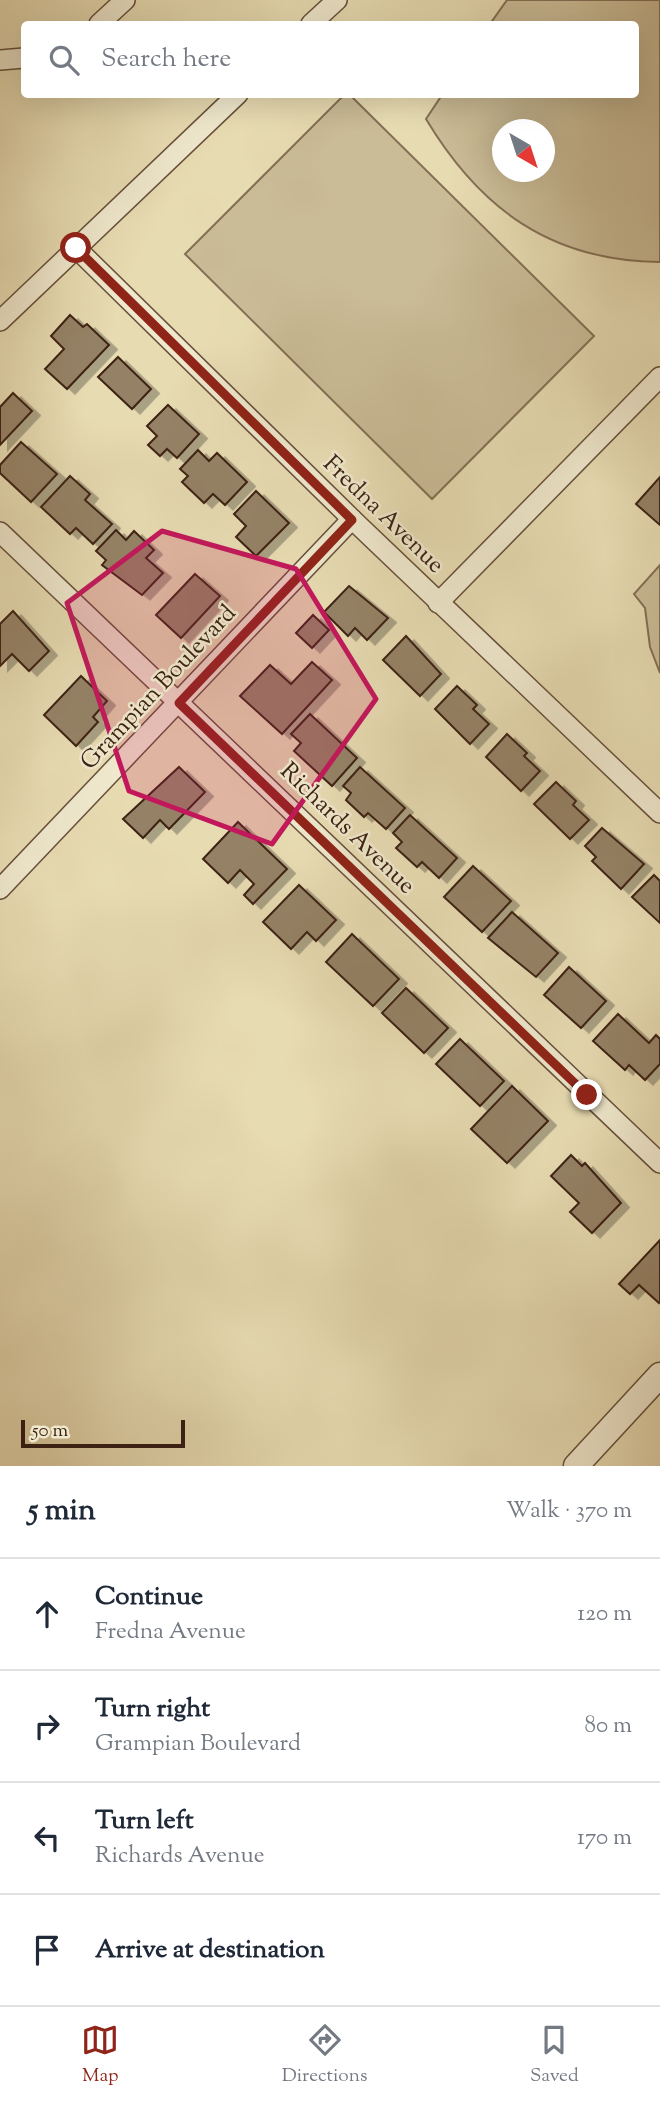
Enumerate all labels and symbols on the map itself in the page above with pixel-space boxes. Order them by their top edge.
north arrow [492,119,555,182]
route start [60,232,91,263]
street label: Fredna Avenue [315,448,451,582]
street label: Grampian Boulevard [73,597,245,778]
street label: Richards Avenue [272,755,422,903]
route end [571,1079,602,1110]
scale bar [21,1417,186,1449]

